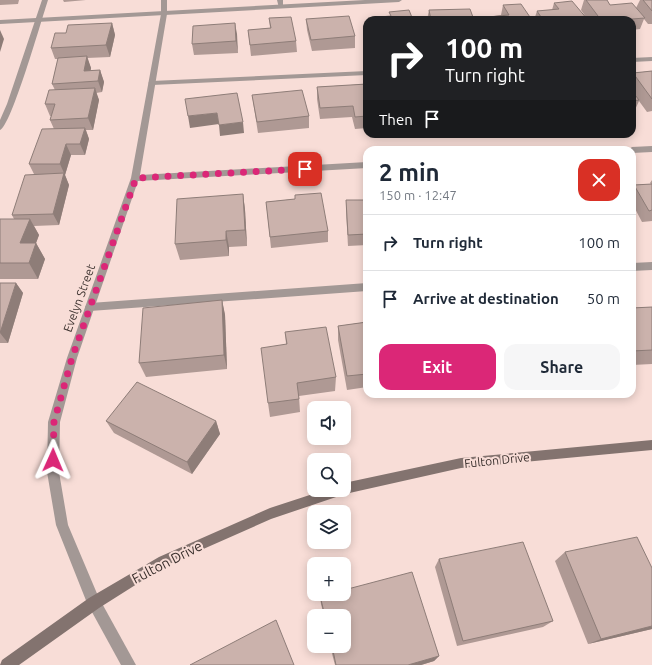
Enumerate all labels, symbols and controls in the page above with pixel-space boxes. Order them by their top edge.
icon: right [379,32,431,84]
text: 100 m [445,32,523,63]
text: Turn right [445,65,525,85]
icon: arrive [421,108,443,130]
text: Then [379,111,413,128]
pin [288,152,322,186]
icon: arrive [294,158,316,180]
text: 2 min [379,159,440,186]
button: close [578,159,620,201]
text: 150 m · 12:47 [379,188,457,202]
icon: right [379,232,401,254]
text: Turn right [413,234,483,251]
text: 100 m [578,234,620,251]
street label: Evelyn Street [61,262,97,334]
icon: arrive [379,288,401,310]
text: Arrive at destination [413,290,559,307]
text: 50 m [587,290,620,307]
button: Exit [379,344,496,390]
button: Share [504,344,620,390]
map controls [307,401,351,653]
button: sound [307,401,351,445]
position arrow [32,439,74,481]
street label: Fulton Drive [464,450,530,470]
button: search [307,453,351,497]
button: layers [307,505,351,549]
street label: Fulton Drive [129,537,205,587]
button: + [307,557,351,601]
button: − [307,609,351,653]

